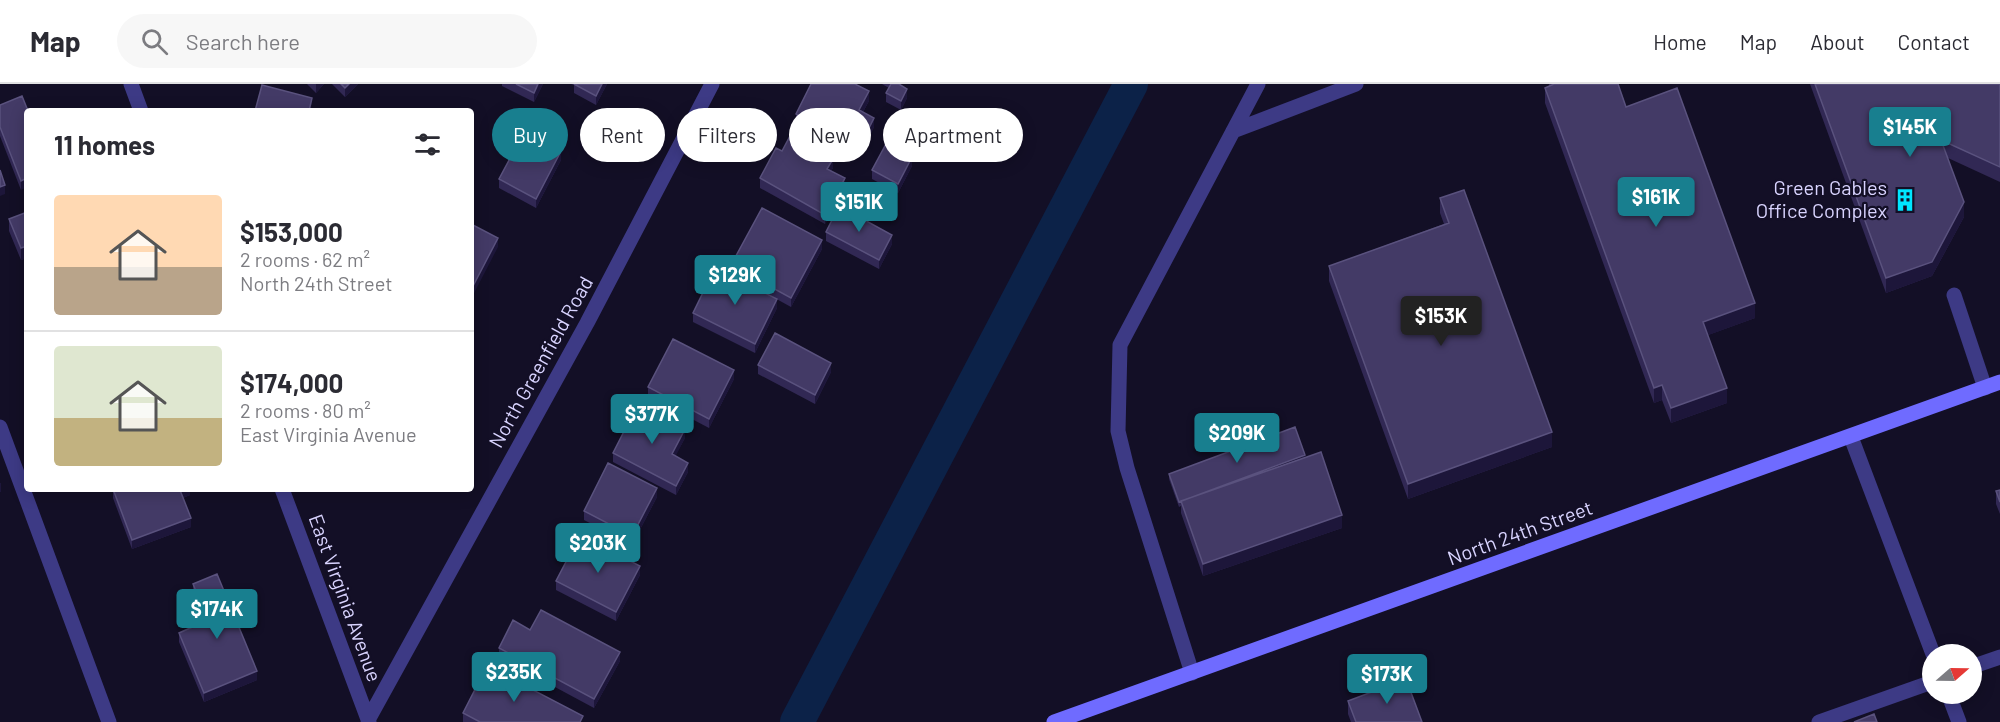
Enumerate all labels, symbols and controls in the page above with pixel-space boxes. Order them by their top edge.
search box [117,14,537,68]
text: Map [30,24,81,58]
icon: search [138,25,171,58]
text: Search here [186,28,300,54]
text: Home [1653,29,1707,54]
text: Map [1740,29,1777,54]
text: About [1810,29,1865,54]
text: Contact [1898,29,1970,54]
pin: $145K [1868,107,1952,158]
chip: Buy [492,108,568,162]
chip: Rent [580,108,665,162]
chip: Filters [677,108,777,162]
chip: New [789,108,871,162]
chip: Apartment [883,108,1023,162]
text: $145K [1883,114,1937,138]
icon: filters [411,128,444,161]
text: 11 homes [54,129,155,160]
place label: Green Gables Office Complex [1756,175,1887,222]
pin: $161K [1614,177,1698,228]
pin: $151K [817,182,901,233]
text: $161K [1632,184,1680,208]
building icon: Green Gables Office Complex [1892,187,1918,213]
text: $151K [835,189,883,213]
text: $153,000 [240,216,343,247]
icon: home [102,219,174,291]
text: 2 rooms · 62 m² [240,247,370,271]
pin: $129K [693,255,777,306]
text: $129K [709,262,761,286]
text: North 24th Street [240,271,392,295]
street label: North Greenfield Road [483,272,597,451]
pin: $153K [1399,296,1483,347]
text: $153K [1415,303,1467,327]
text: $174,000 [240,367,343,398]
icon: home [102,370,174,442]
pin: $377K [610,394,694,445]
text: 2 rooms · 80 m² [240,398,371,422]
text: $377K [625,401,679,425]
pin: $209K [1195,413,1279,464]
text: $209K [1208,420,1266,444]
text: East Virginia Avenue [240,422,417,446]
street label: North 24th Street [1444,495,1595,569]
street label: East Virginia Avenue [304,511,387,685]
pin: $203K [556,523,640,574]
text: $203K [569,530,627,554]
pin: $174K [175,589,259,640]
text: $174K [190,596,244,620]
north arrow [1922,644,1982,704]
map controls [1922,644,1982,704]
pin: $235K [472,652,556,703]
pin: $173K [1345,654,1429,705]
text: $235K [486,659,542,683]
text: $173K [1361,661,1413,685]

